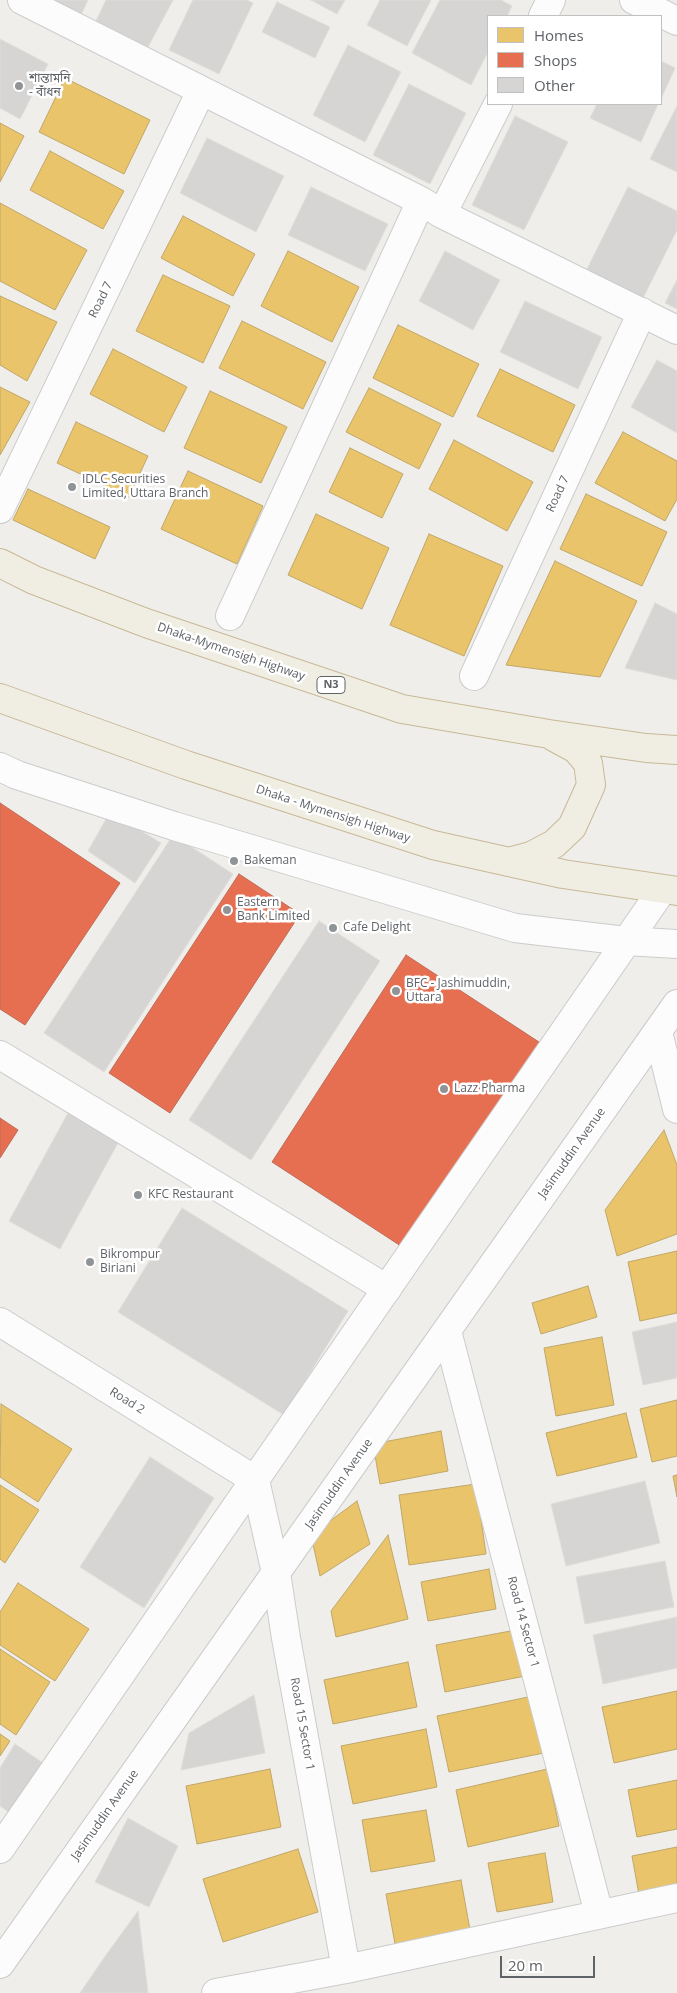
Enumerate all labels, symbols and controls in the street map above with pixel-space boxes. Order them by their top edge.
legend [487,15,662,105]
text: Homes [534,25,584,45]
text: Shops [534,50,577,70]
place label: শান্তামনি - বাঁধন [29,72,70,100]
text: Other [534,75,575,95]
marker: শান্তামনি - বাঁধন [13,80,25,92]
street label: Road 7 [86,279,116,321]
place label: IDLC Securities Limited, Uttara Branch [82,473,208,501]
street label: Road 7 [543,473,573,515]
marker: IDLC Securities Limited, Uttara Branch [66,481,78,493]
street label: Dhaka-Mymensigh Highway [155,620,307,684]
road number: N3 [317,676,345,694]
street label: Dhaka - Mymensigh Highway [254,782,412,846]
place label: Bakeman [244,854,297,868]
marker: Bakeman [228,855,240,867]
place label: Eastern Bank Limited [237,896,310,924]
marker: Eastern Bank Limited [221,904,233,916]
place label: Cafe Delight [343,921,411,935]
marker: Cafe Delight [327,922,339,934]
place label: BFC - Jashimuddin, Uttara [406,977,510,1005]
marker: BFC - Jashimuddin, Uttara [390,985,402,997]
place label: Lazz Pharma [454,1082,525,1096]
marker: Lazz Pharma [438,1083,450,1095]
street label: Jasimuddin Avenue [535,1105,609,1201]
place label: KFC Restaurant [148,1188,234,1202]
marker: KFC Restaurant [132,1189,144,1201]
place label: Bikrompur Biriani [100,1248,160,1276]
marker: Bikrompur Biriani [84,1256,96,1268]
street label: Road 2 [107,1385,147,1417]
street label: Jasimuddin Avenue [302,1436,376,1532]
street label: Road 14 Sector 1 [504,1575,542,1669]
street label: Road 15 Sector 1 [287,1676,317,1772]
street label: Jasimuddin Avenue [68,1767,142,1863]
scale bar [502,1946,597,1978]
text: 20 m [508,1955,543,1975]

